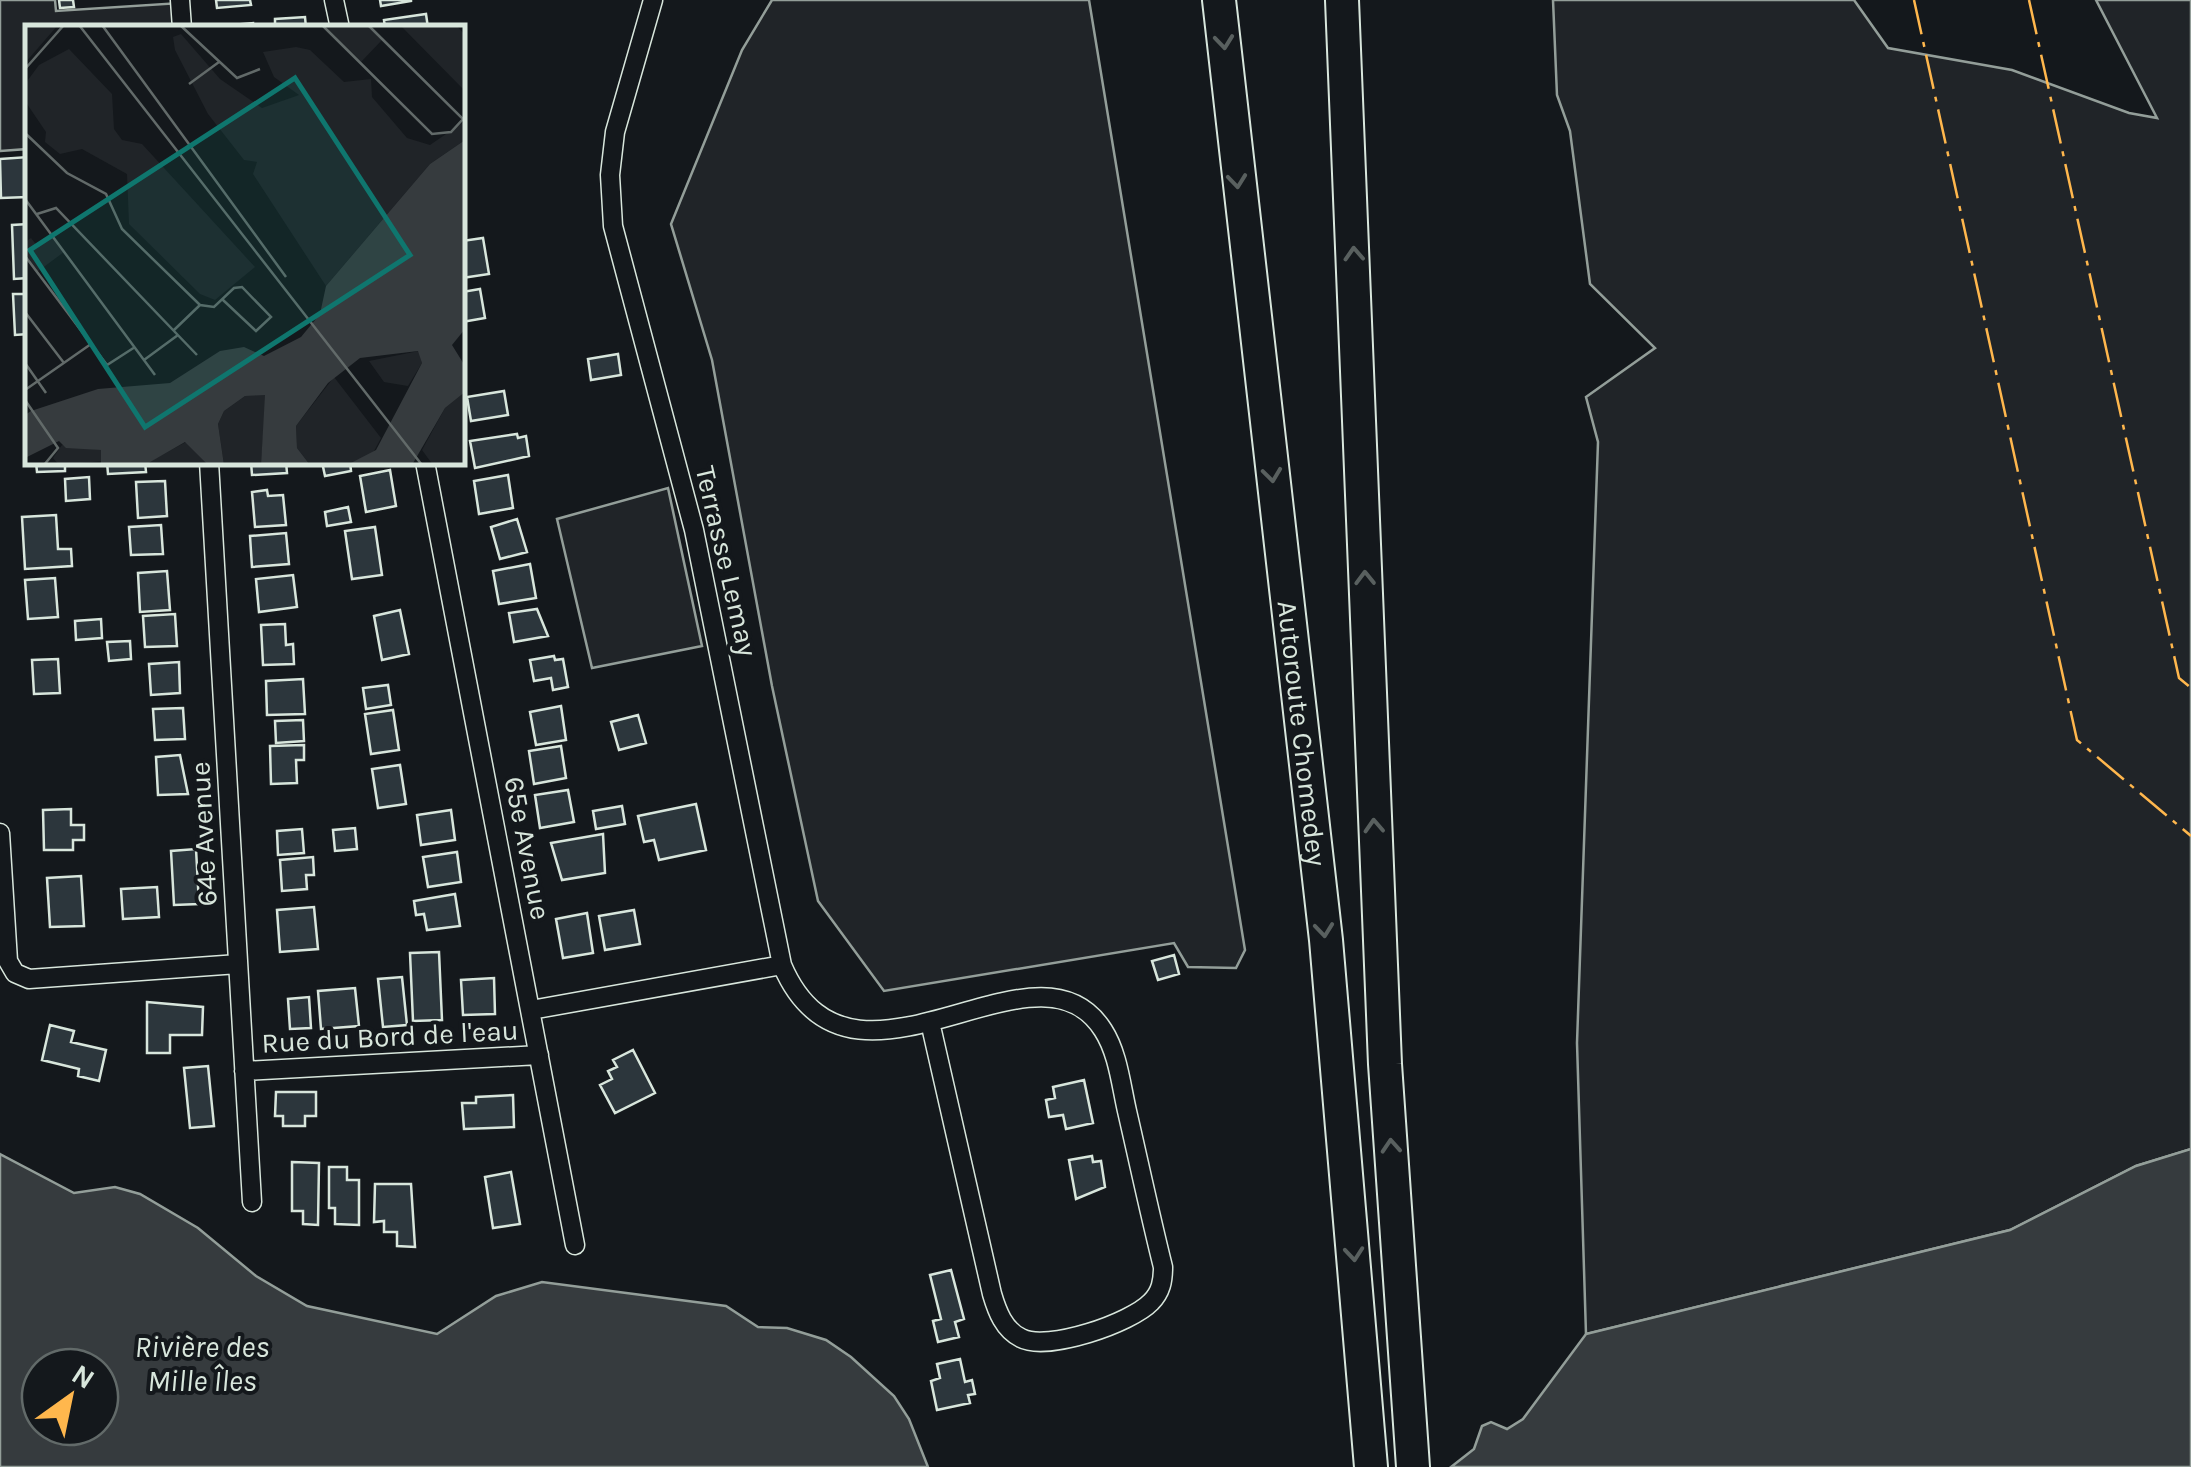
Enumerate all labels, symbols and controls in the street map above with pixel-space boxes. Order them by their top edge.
inset map [25,25,465,465]
one-way arrow [1212,34,1234,50]
one-way arrow [1226,174,1248,190]
one-way arrow [1344,245,1365,261]
street label: Terrasse Lemay [689,463,764,660]
one-way arrow [1260,467,1281,483]
one-way arrow [1355,570,1376,586]
street label: Autoroute Chomedey [1270,599,1333,868]
street label: 64e Avenue [183,761,224,907]
street label: 65e Avenue [497,774,558,922]
one-way arrow [1364,818,1385,834]
one-way arrow [1313,922,1334,938]
street label: Rue du Bord de l'eau [261,1013,519,1060]
one-way arrow [1380,1138,1402,1154]
one-way arrow [1343,1246,1364,1262]
water label: Rivière des Mille Îles [135,1329,269,1399]
north arrow [20,1347,120,1447]
text: N [66,1357,101,1396]

